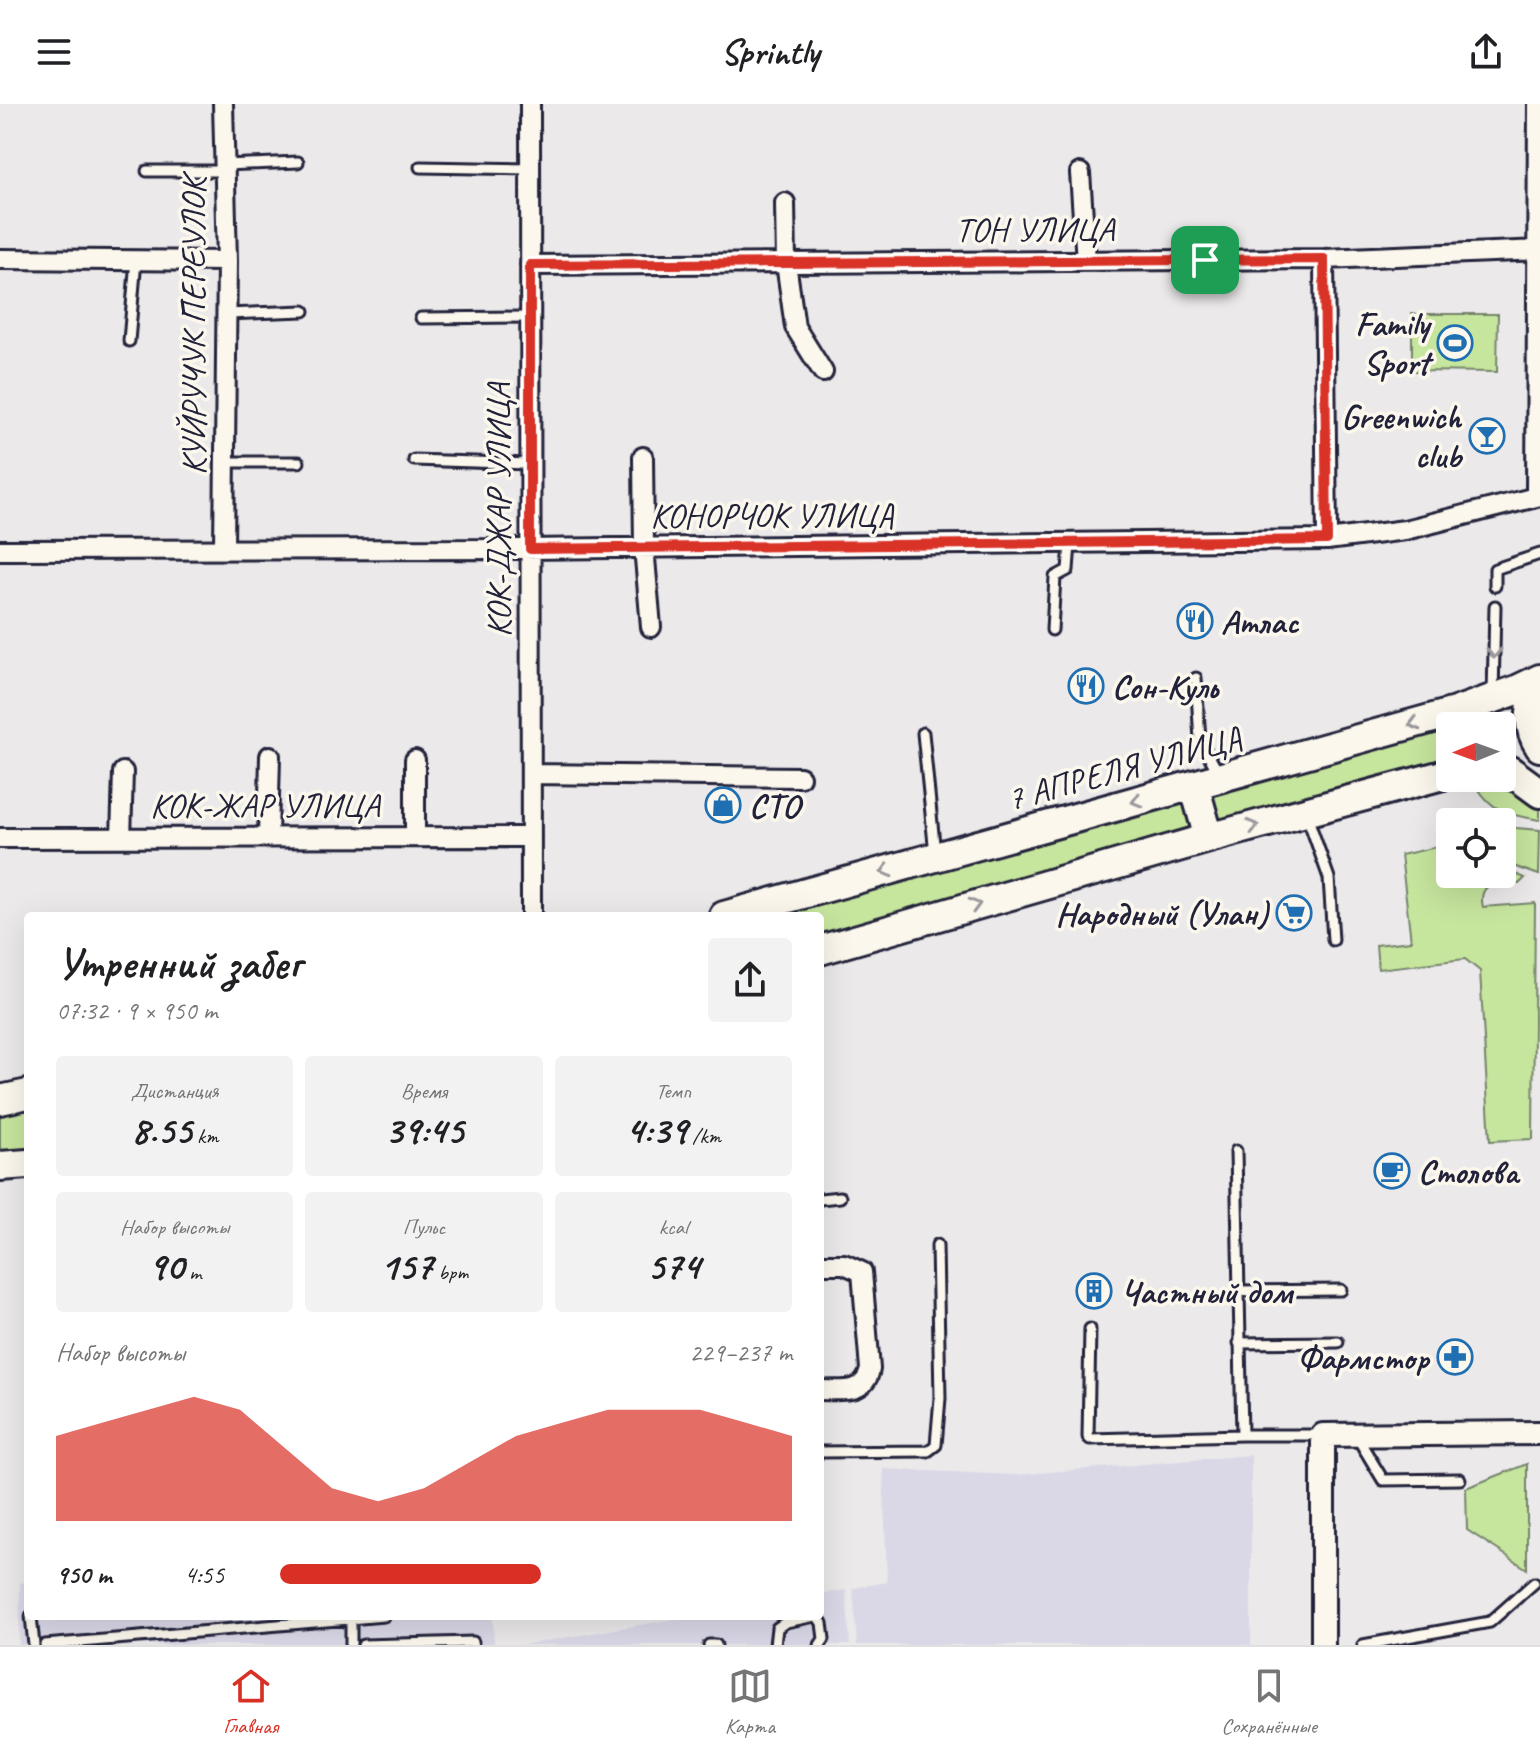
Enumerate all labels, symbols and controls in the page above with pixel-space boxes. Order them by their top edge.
text: Sprintly [721,29,819,75]
icon: menu [32,30,76,74]
icon: share [1464,30,1508,74]
street label: КУЙРУЧУК ПЕРЕУЛОК [172,170,215,475]
street label: ТОН УЛИЦА [956,208,1116,251]
pin [1171,226,1239,294]
icon: arrive [1183,238,1227,282]
place label: Family Sport [1355,302,1434,384]
sports icon: Family Sport [1436,324,1474,362]
street label: КОК-ДЖАР УЛИЦА [477,381,520,637]
place label: Greenwich club [1341,395,1464,477]
bar icon: Greenwich club [1468,417,1506,455]
street label: КОНОРЧОК УЛИЦА [650,494,895,537]
place label: Атлас [1221,600,1300,643]
restaurant icon: Атлас [1176,602,1214,640]
one-way arrow [1485,647,1503,660]
place label: Сон-Куль [1112,665,1220,708]
restaurant icon: Сон-Куль [1067,667,1105,705]
north arrow [1436,712,1516,792]
map controls [1436,712,1516,888]
one-way arrow [1408,714,1422,731]
street label: 7 АПРЕЛЯ УЛИЦА [1002,716,1247,820]
street label: КОК-ЖАР УЛИЦА [150,784,382,827]
place label: СТО [749,784,804,827]
shop icon: СТО [704,786,742,824]
one-way arrow [1130,792,1144,809]
button: locate [1436,808,1516,888]
one-way arrow [1245,819,1259,836]
one-way arrow [880,862,894,878]
place label: Народный (Улан) [1056,892,1271,935]
supermarket icon: Народный (Улан) [1275,894,1313,932]
one-way arrow [968,898,982,914]
text: Утренний забег [56,936,301,991]
button: share [708,938,792,1022]
text: 07:32 · 9 × 950 m [56,994,217,1027]
text: Дистанция [131,1077,219,1105]
text: Время [401,1077,447,1105]
text: Темп [656,1077,691,1105]
text: 8.55 [131,1105,192,1155]
text: 39:45 [385,1105,463,1155]
text: 4:39 [626,1105,687,1155]
text: km [192,1122,218,1150]
text: /km [687,1122,721,1150]
place label: Столова [1418,1150,1521,1193]
cafe icon: Столова [1373,1152,1411,1190]
text: Набор высоты [120,1213,229,1241]
text: Пульс [403,1213,445,1241]
text: kcal [659,1213,688,1241]
text: 90 [148,1241,184,1291]
text: 157 [380,1241,433,1291]
text: 574 [647,1241,700,1291]
text: m [184,1258,201,1286]
text: bpm [433,1258,468,1286]
place label: Частный дом [1120,1270,1295,1313]
building icon: Частный дом [1075,1272,1113,1310]
text: Набор высоты [56,1336,185,1369]
text: 229–237 m [689,1336,792,1369]
place label: Фармстор [1298,1336,1431,1379]
pharmacy icon: Фармстор [1436,1338,1474,1376]
text: 950 m [56,1558,111,1591]
text: 4:55 [184,1558,224,1591]
tab: Главная [223,1664,278,1740]
tab: Карта [725,1664,775,1740]
tab: Сохранённые [1221,1664,1317,1740]

